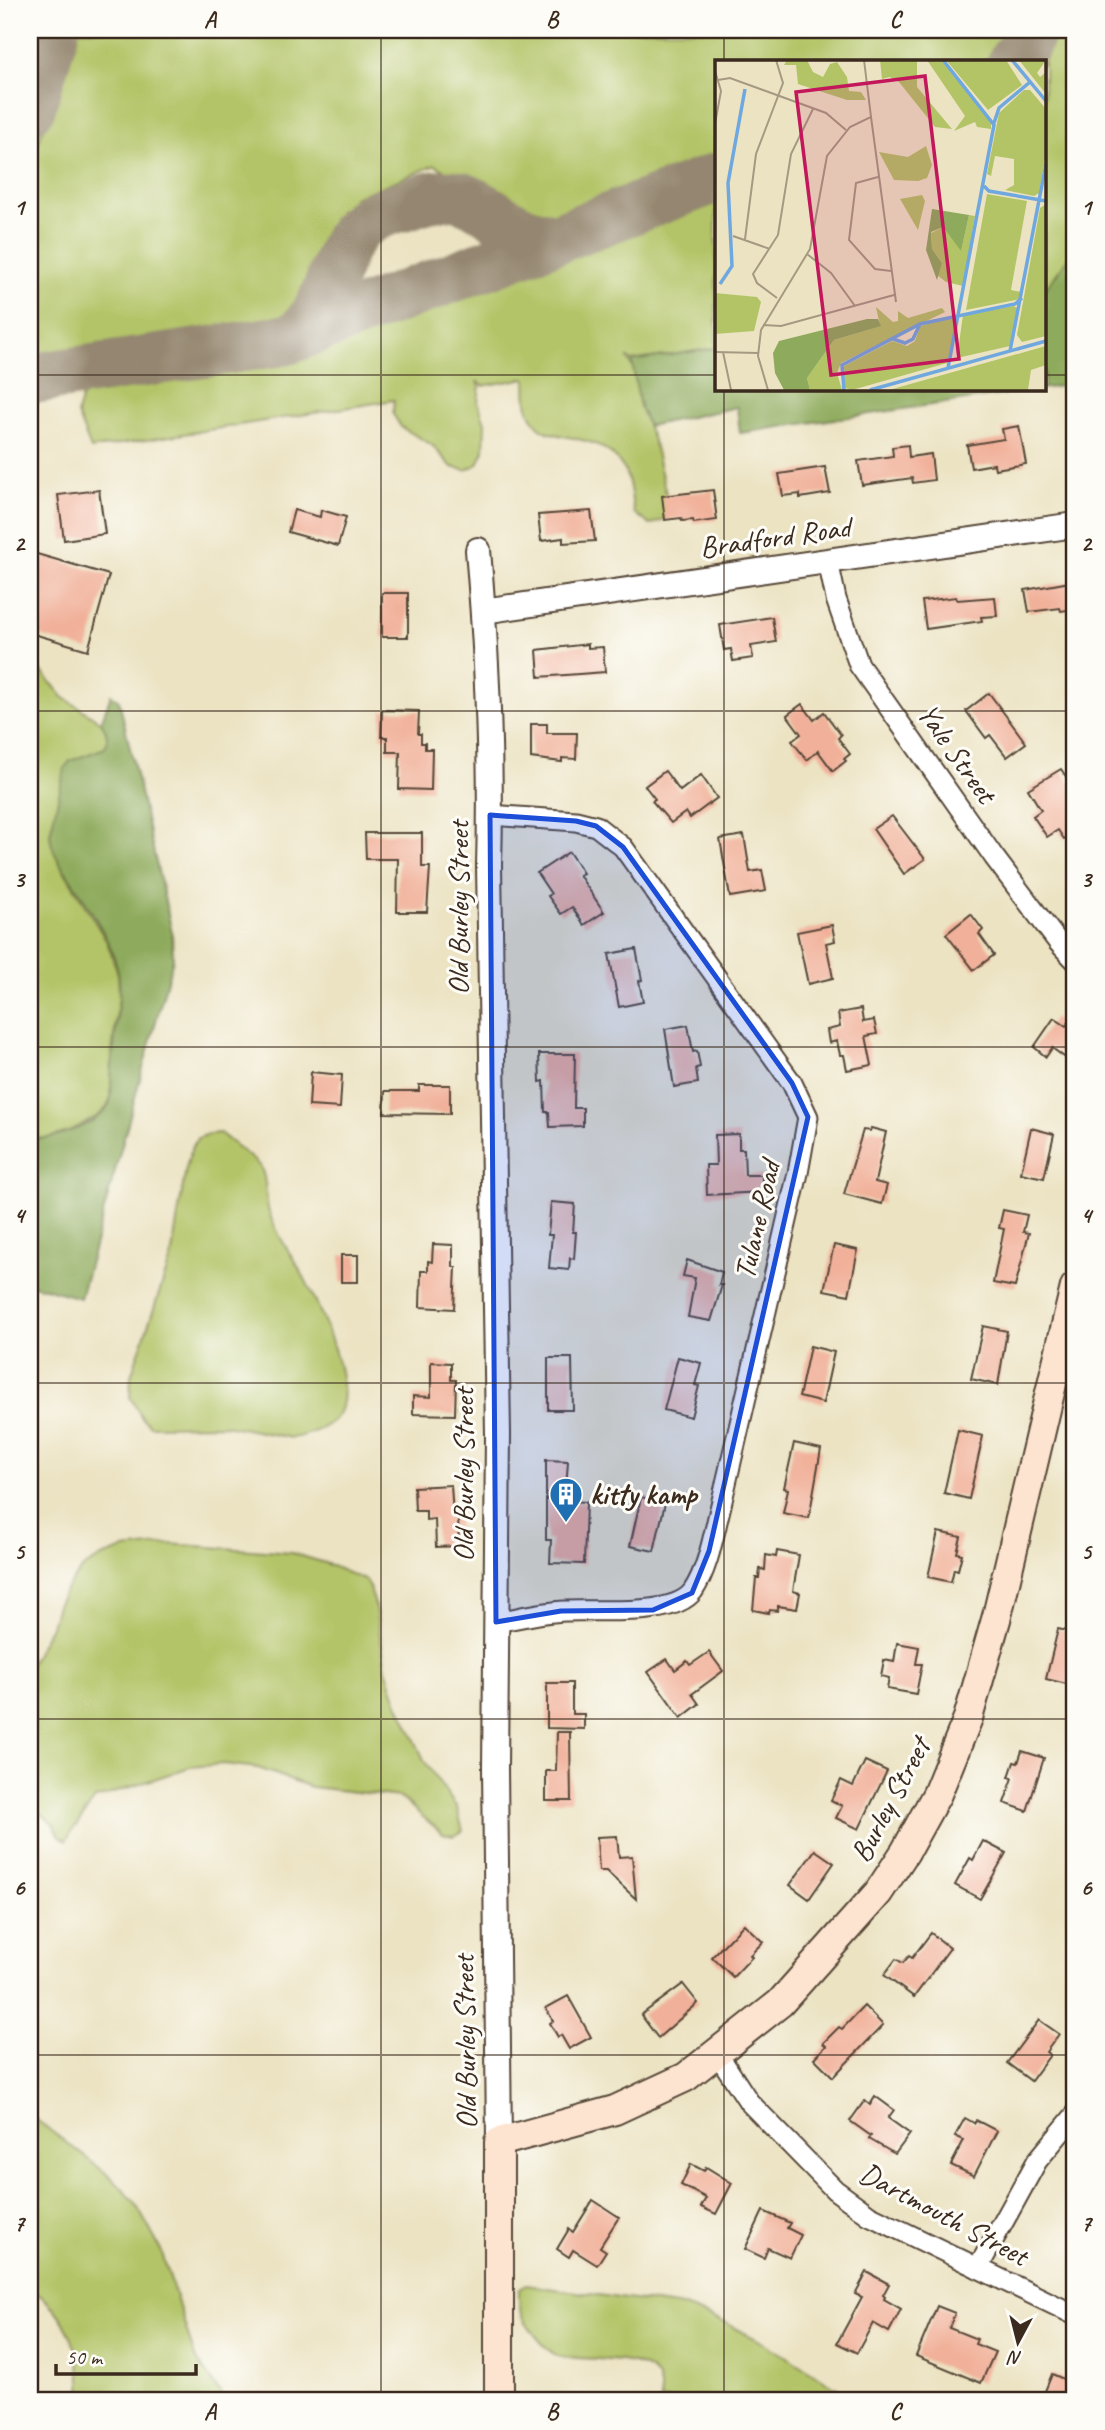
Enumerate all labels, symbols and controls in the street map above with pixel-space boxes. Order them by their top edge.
text: A [204,5,218,34]
text: B [546,5,560,34]
text: C [890,5,904,34]
inset map [715,60,1046,390]
text: 1 [14,193,27,222]
text: 1 [1081,193,1094,222]
street label: Bradford Road [697,507,857,566]
text: 2 [14,529,27,558]
text: 2 [1081,529,1094,558]
street label: Yale Street [909,696,1007,813]
street label: Old Burley Street [439,818,477,995]
text: 3 [14,865,27,894]
text: 3 [1081,865,1094,894]
street label: Tulane Road [725,1153,790,1283]
text: 4 [14,1201,27,1230]
text: 4 [1081,1201,1094,1230]
street label: Old Burley Street [444,1385,482,1562]
building icon: kitty kamp [547,1475,585,1524]
place label: kitty kamp [590,1475,699,1513]
text: 5 [14,1537,26,1566]
text: 5 [1081,1537,1093,1566]
street label: Burley Street [841,1728,940,1869]
text: 6 [14,1873,27,1902]
text: 6 [1081,1873,1094,1902]
street label: Old Burley Street [444,1952,486,2129]
street label: Dartmouth Street [853,2154,1037,2276]
text: 7 [14,2209,27,2238]
text: 7 [1081,2209,1094,2238]
north arrow [982,2308,1052,2378]
scale bar [56,2332,196,2376]
text: 50 m [66,2344,104,2370]
text: N [1006,2345,1023,2371]
text: A [204,2397,218,2426]
text: B [546,2397,560,2426]
text: C [890,2397,904,2426]

